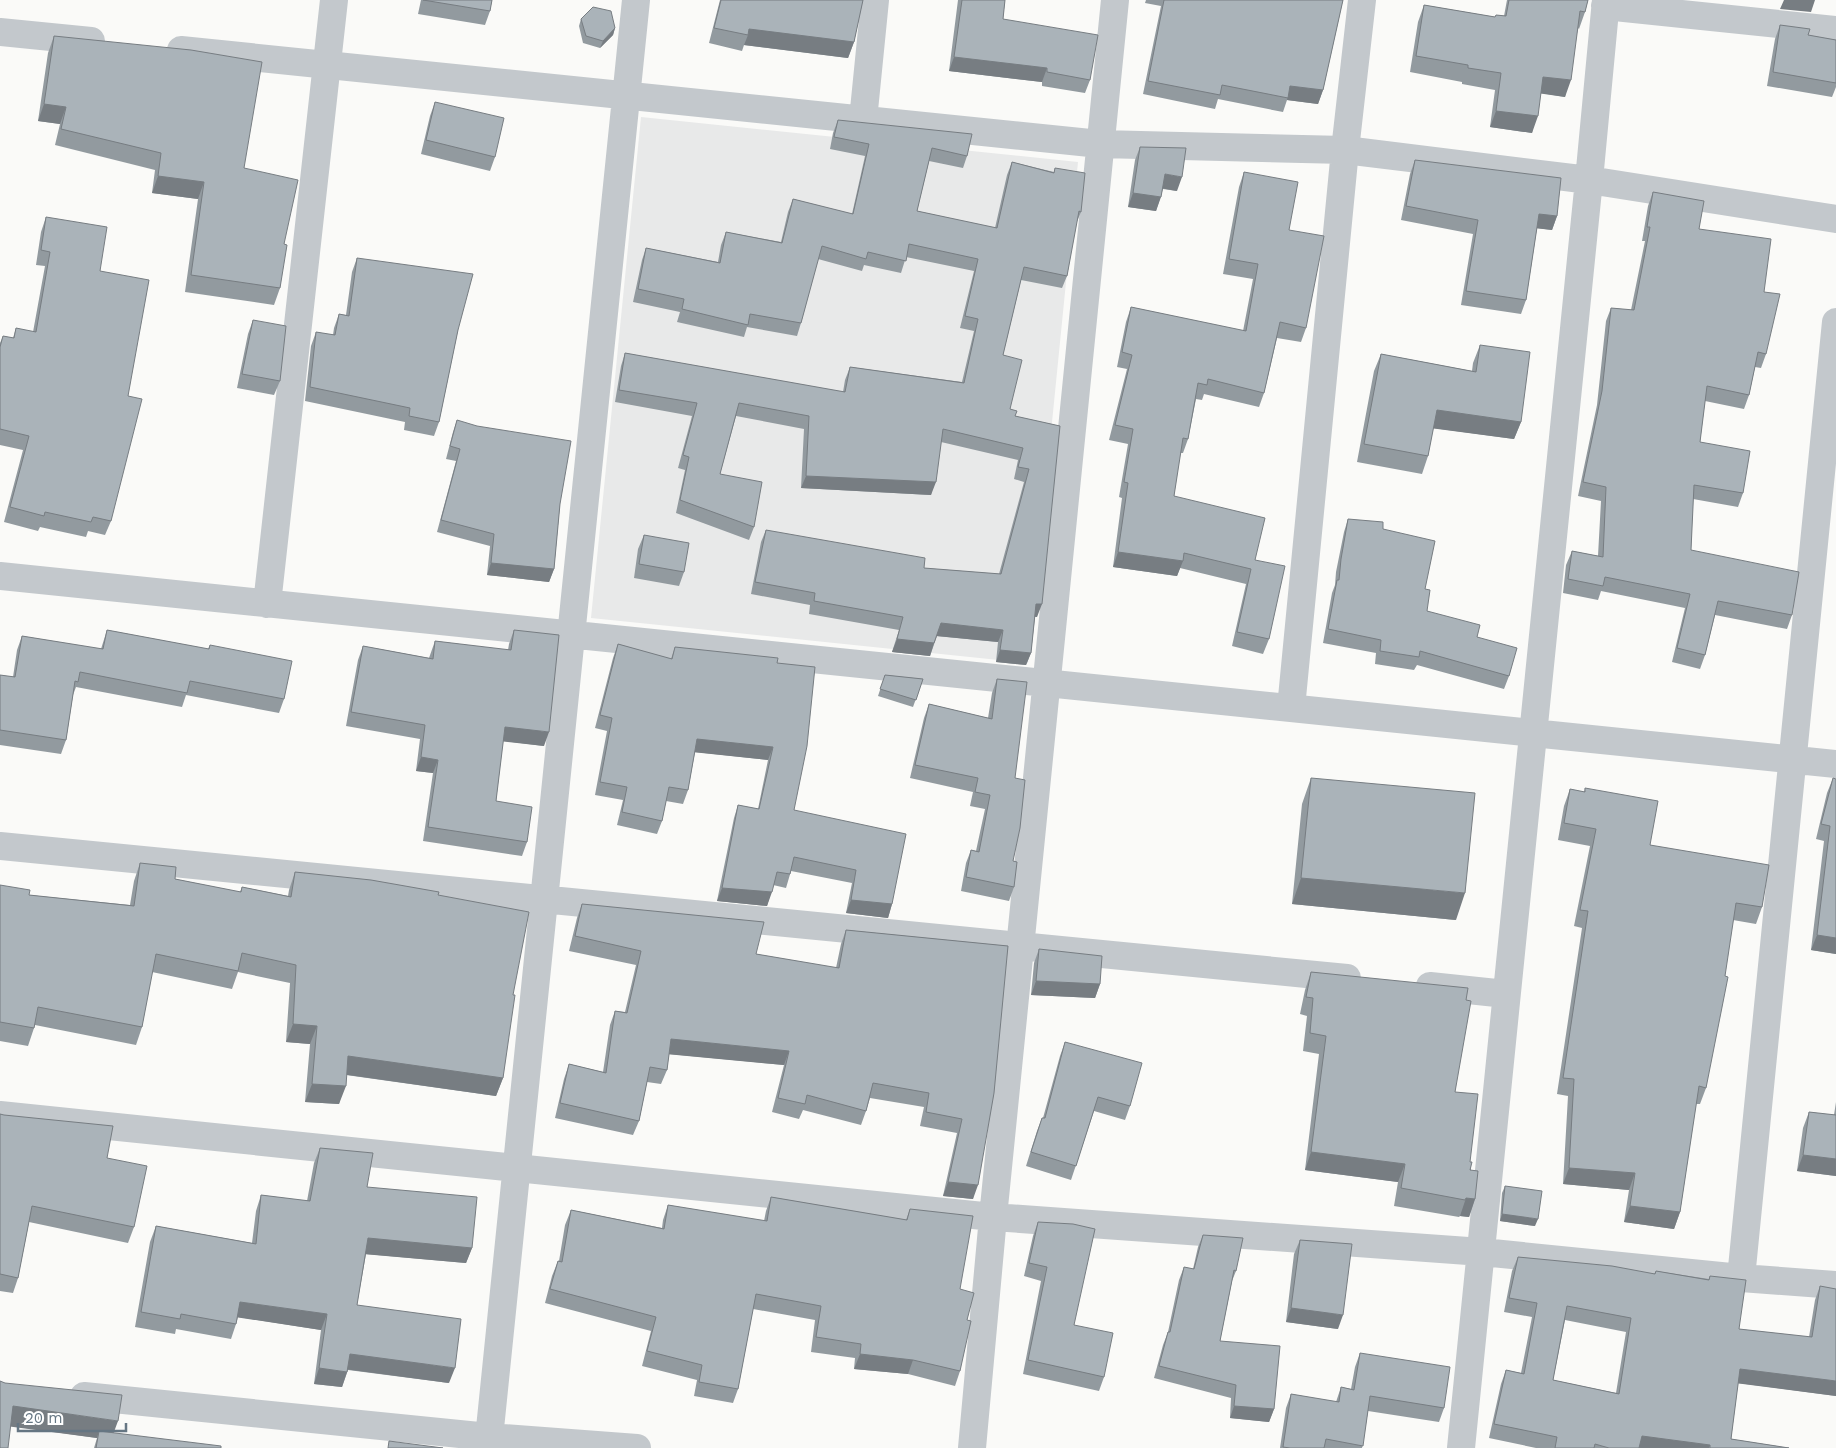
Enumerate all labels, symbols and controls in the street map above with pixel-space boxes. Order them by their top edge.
scale bar [18,1400,125,1432]
text: 20 m [25,1409,63,1427]

